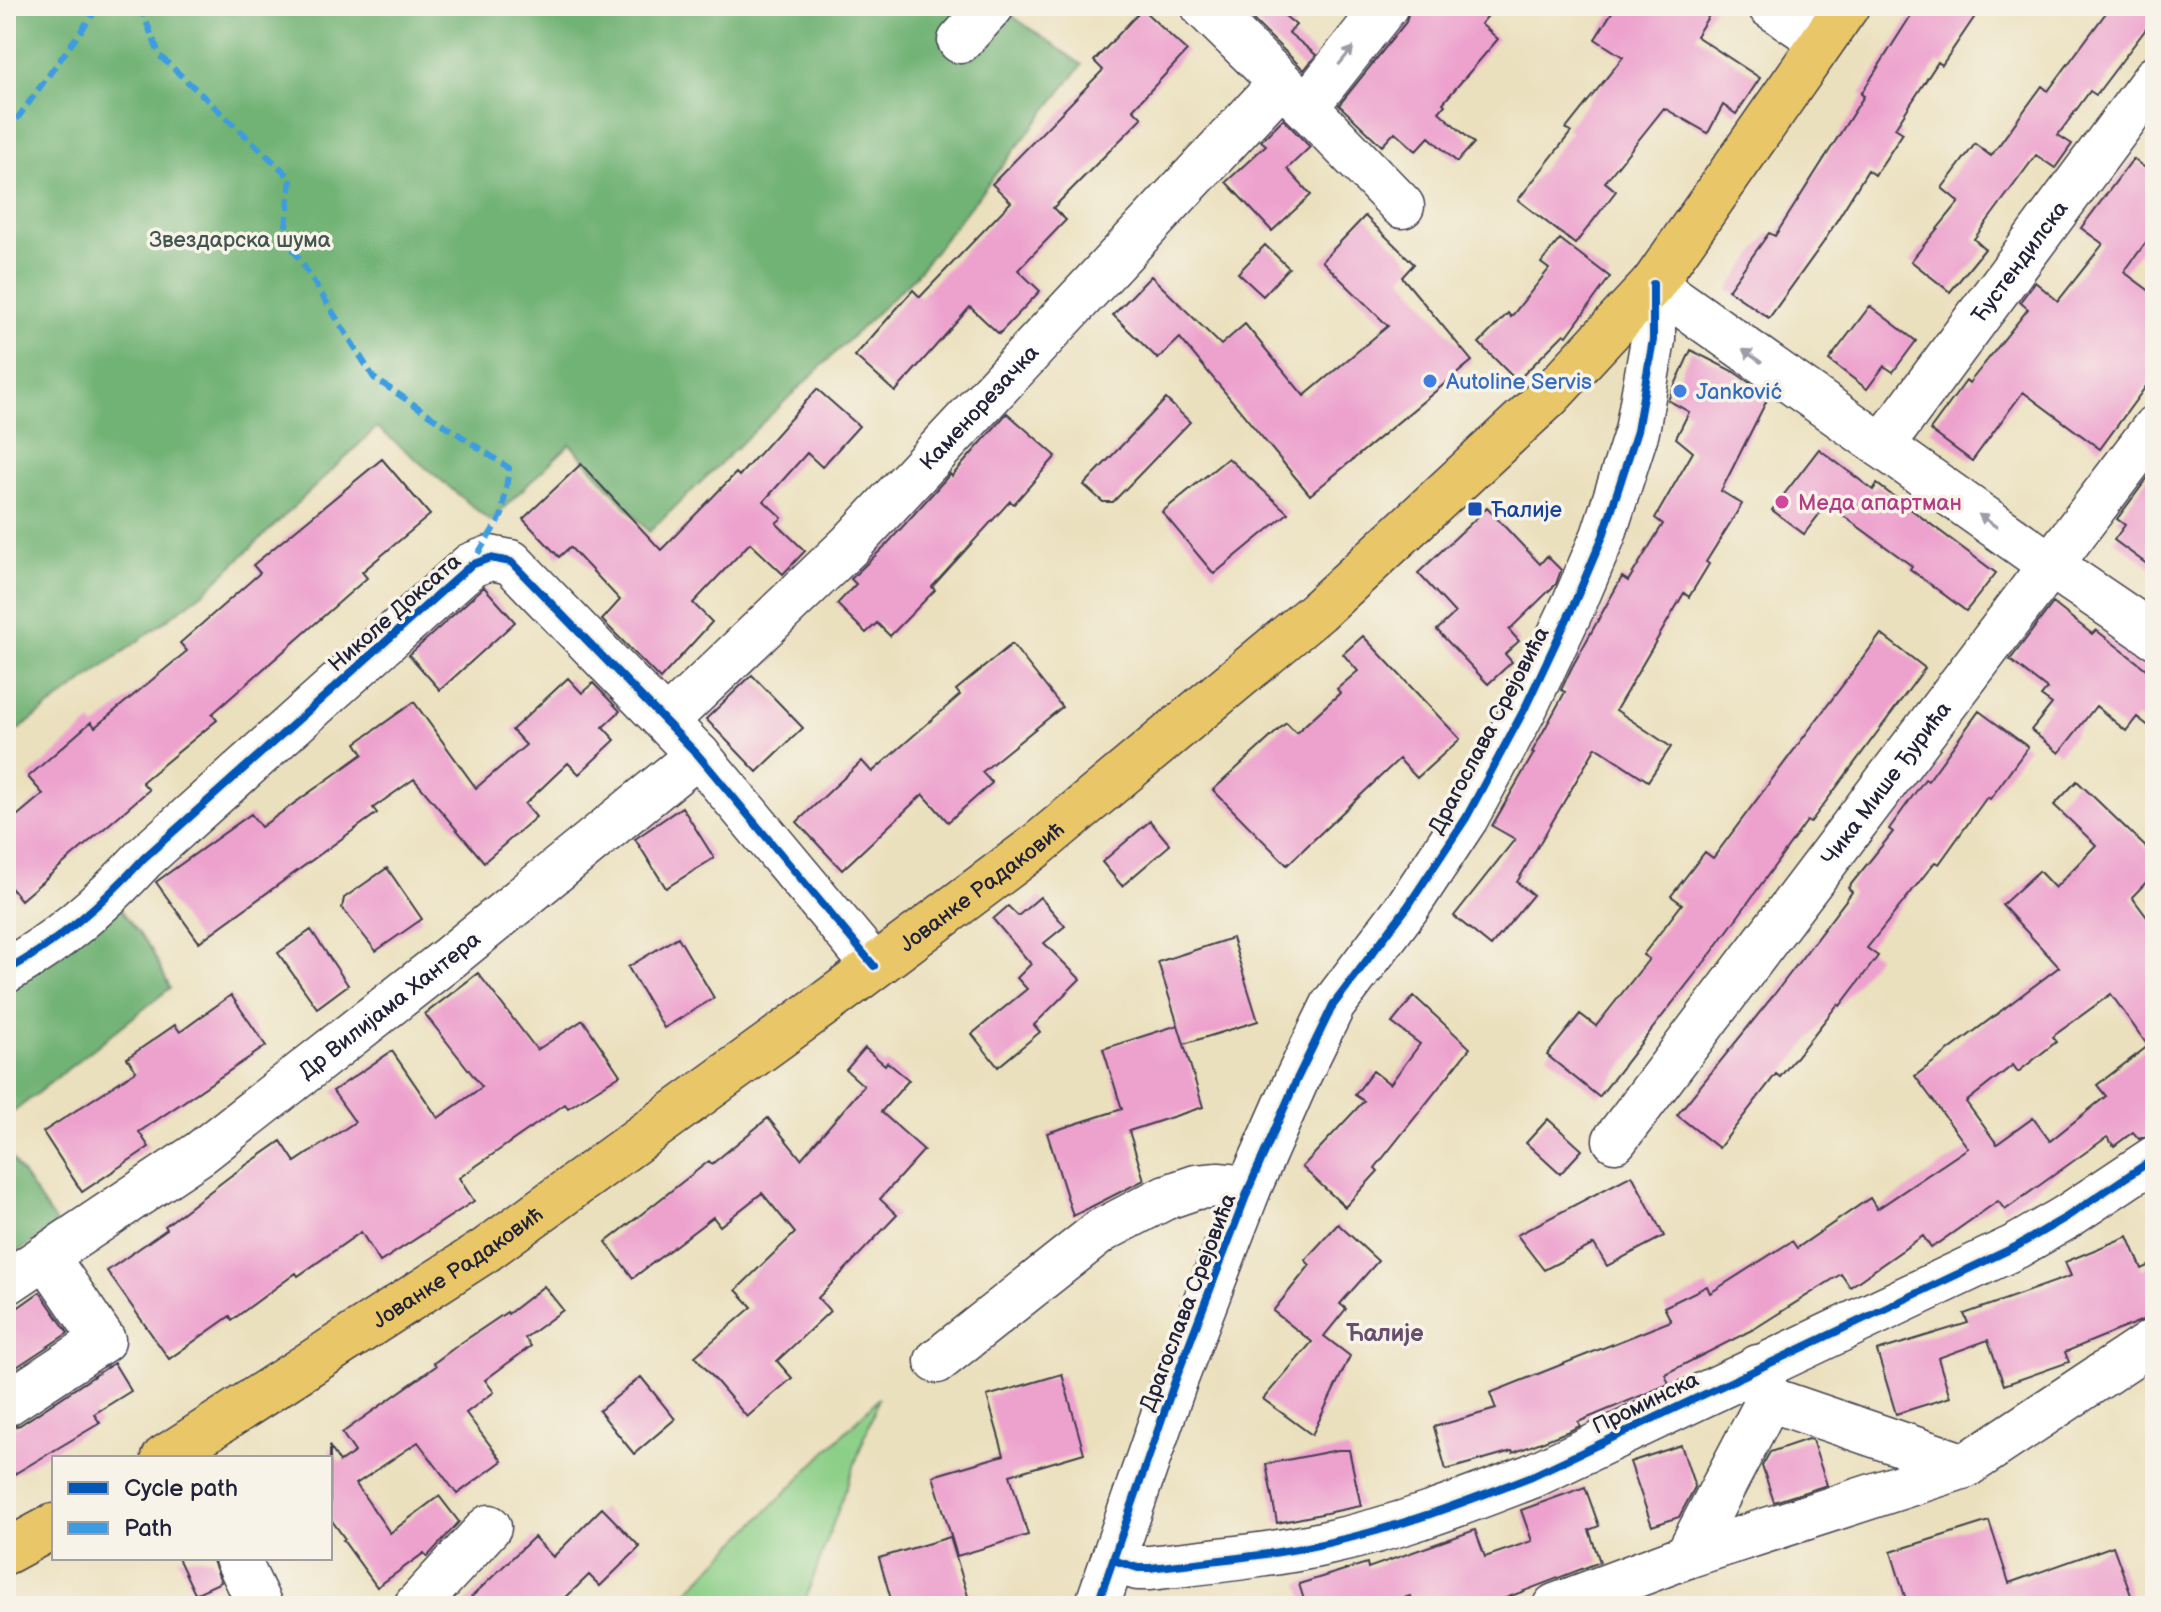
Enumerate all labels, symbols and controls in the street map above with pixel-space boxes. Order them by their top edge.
one-way arrow [1338,46,1354,66]
street label: Ћустендилска [1966,196,2074,328]
park label: Звездарска шума [149,227,331,254]
street label: Каменорезачка [915,340,1045,476]
one-way arrow [1742,349,1763,364]
place label: Autoline Servis [1446,369,1592,396]
marker: Autoline Servis [1421,372,1439,390]
place label: Janković [1696,379,1782,406]
marker: Janković [1671,382,1689,400]
place label: Меда апартман [1798,490,1962,517]
marker: Меда апартман [1773,493,1791,511]
place label: Ћалије [1491,497,1562,524]
marker: Ћалије [1466,500,1484,518]
one-way arrow [1977,513,1999,529]
street label: Николе Доксата [323,548,467,678]
street label: Драгослава Срејовића [1423,622,1555,839]
street label: Чика Мише Ђурића [1816,697,1957,871]
street label: Јованке Радаковић [895,816,1070,958]
street label: Др Вилијама Хантера [294,926,486,1085]
street label: Драгослава Срејовића [1134,1190,1242,1415]
street label: Јованке Радаковић [368,1201,549,1335]
district label: Ћалије [1345,1319,1424,1348]
street label: Проминска [1588,1366,1703,1441]
legend [52,1456,332,1560]
text: Cycle path [124,1474,238,1503]
text: Path [124,1514,172,1543]

